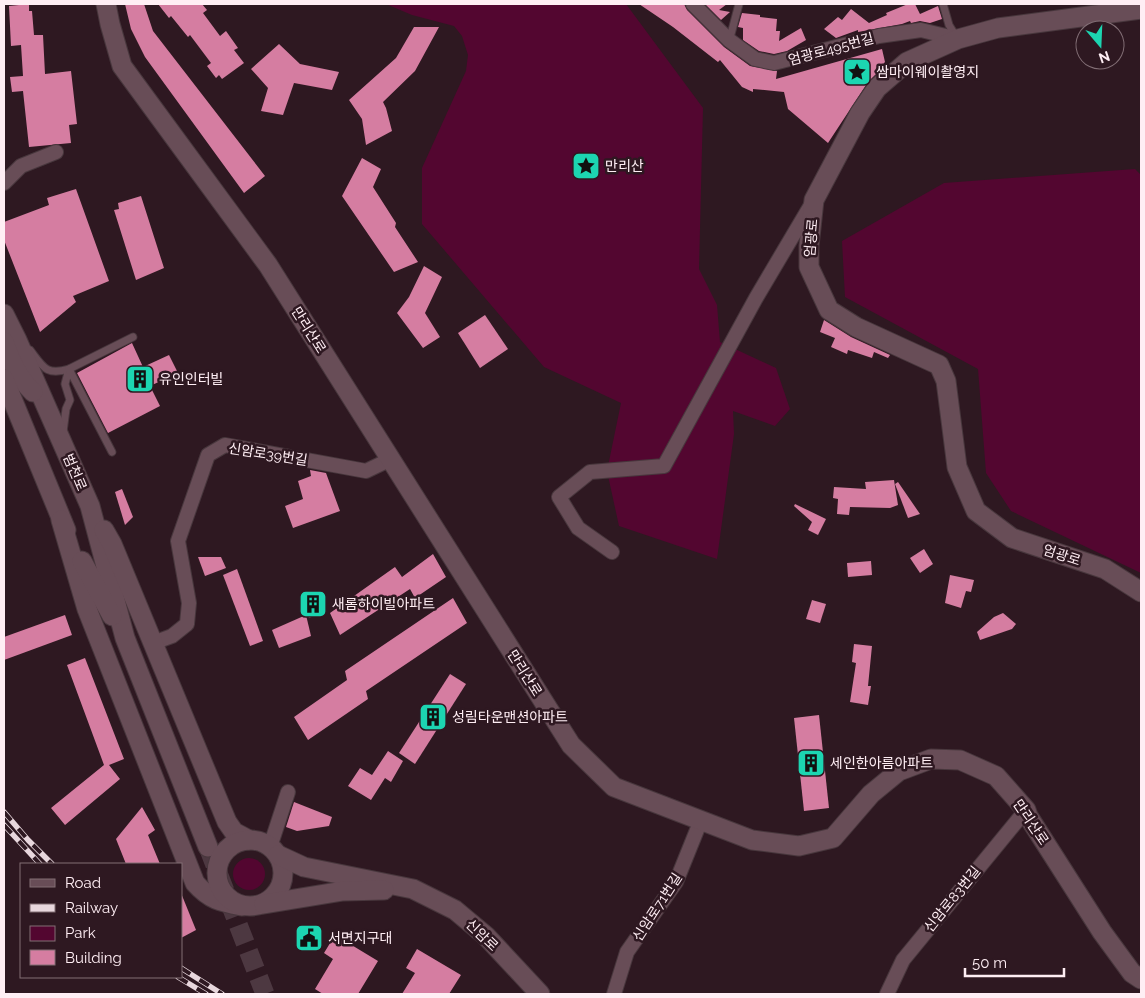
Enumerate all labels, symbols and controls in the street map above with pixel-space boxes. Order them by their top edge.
north arrow [1075,20,1125,70]
street label: 엄광로495번길 [786,30,876,68]
text: N [1097,48,1112,67]
place icon: 쌈마이웨이촬영지 [842,57,872,87]
place label: 쌈마이웨이촬영지 [876,64,979,80]
place icon: 만리산 [571,151,601,181]
place label: 만리산 [605,158,644,174]
street label: 엄광로 [801,218,821,258]
street label: 만리산로 [289,304,329,356]
building icon: 유인인터빌 [125,364,155,394]
place label: 유인인터빌 [159,371,223,387]
street label: 신암로39번길 [227,440,309,468]
street label: 범천로 [60,451,90,493]
street label: 엄광로 [1041,541,1083,569]
building icon: 새롬하이빌아파트 [298,589,328,619]
place label: 새롬하이빌아파트 [332,596,435,612]
street label: 만리산로 [505,647,545,699]
building icon: 성림타운맨션아파트 [418,702,448,732]
place label: 성림타운맨션아파트 [452,709,568,725]
building icon: 세인한아름아파트 [796,748,826,778]
place label: 세인한아름아파트 [830,755,933,771]
street label: 만리산로 [1010,796,1052,848]
legend [20,863,182,978]
street label: 신암로83번길 [921,863,983,935]
street label: 신암로71번길 [629,870,685,944]
text: Road [65,874,101,892]
text: Railway [65,899,118,917]
street label: 신암로 [463,916,502,954]
public building icon: 서면지구대 [294,923,324,953]
text: Park [65,924,96,942]
place label: 서면지구대 [328,930,392,946]
scale bar [965,946,1064,978]
text: Building [65,949,122,967]
text: 50 m [972,954,1007,972]

